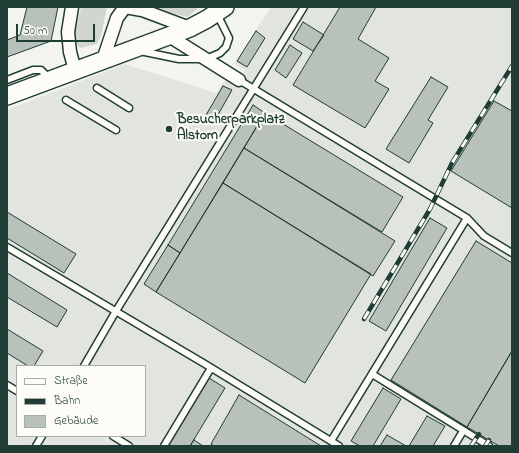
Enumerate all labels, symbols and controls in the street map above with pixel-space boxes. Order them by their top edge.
scale bar [18,16,97,42]
text: 50 m [23,22,47,40]
place label: Besucherparkplatz Alstom [177,113,285,146]
marker: Besucherparkplatz Alstom [164,124,174,134]
legend [16,365,146,437]
text: Straße [54,372,88,390]
text: Bahn [54,392,80,410]
text: Gebäude [54,412,98,430]

